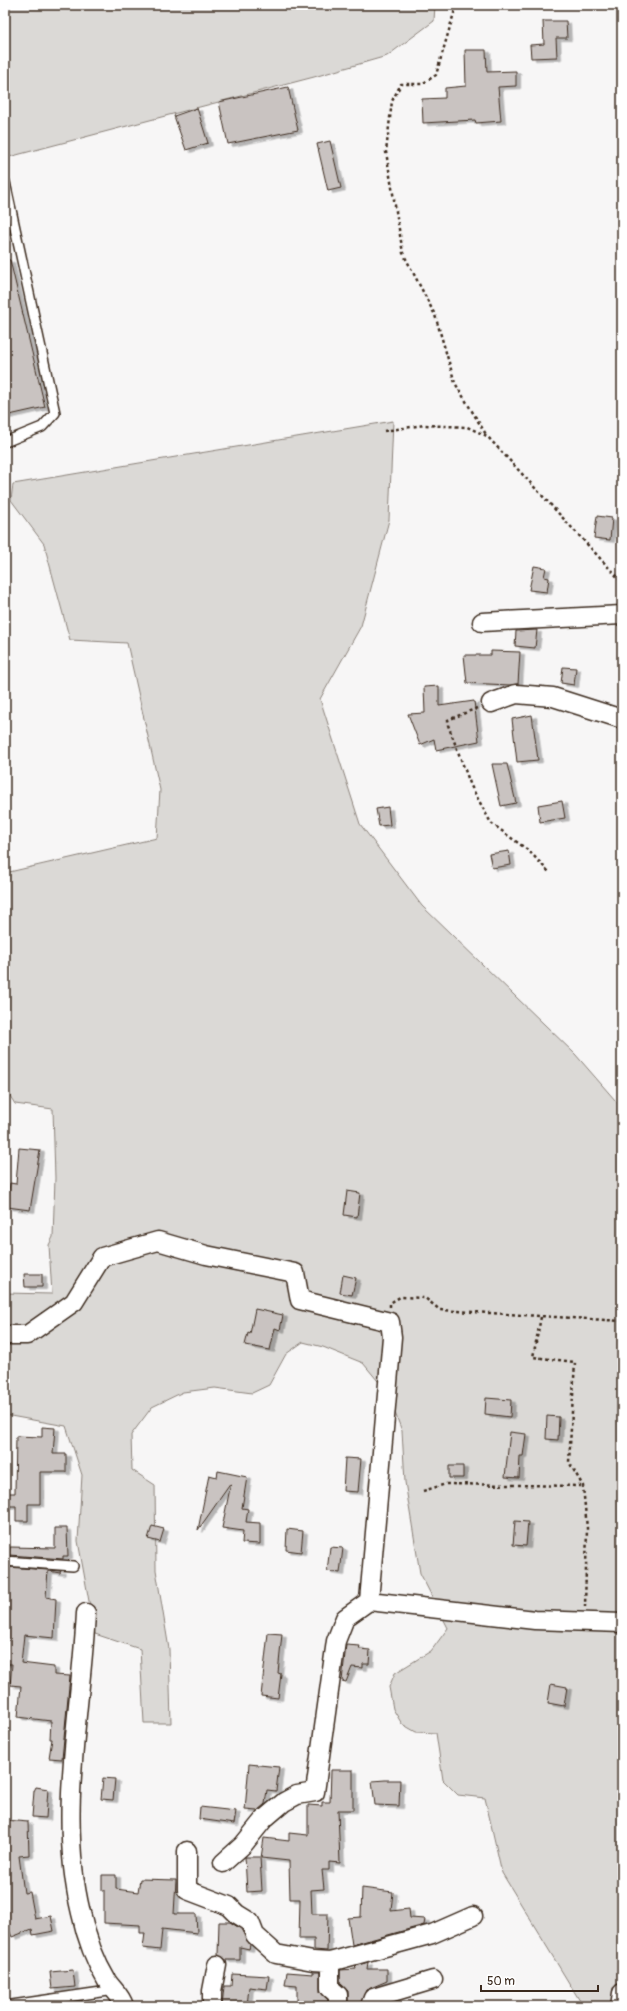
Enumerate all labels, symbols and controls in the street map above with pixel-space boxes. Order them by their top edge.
scale bar [481,1967,598,1993]
text: 50 m [487,1974,515,1989]

